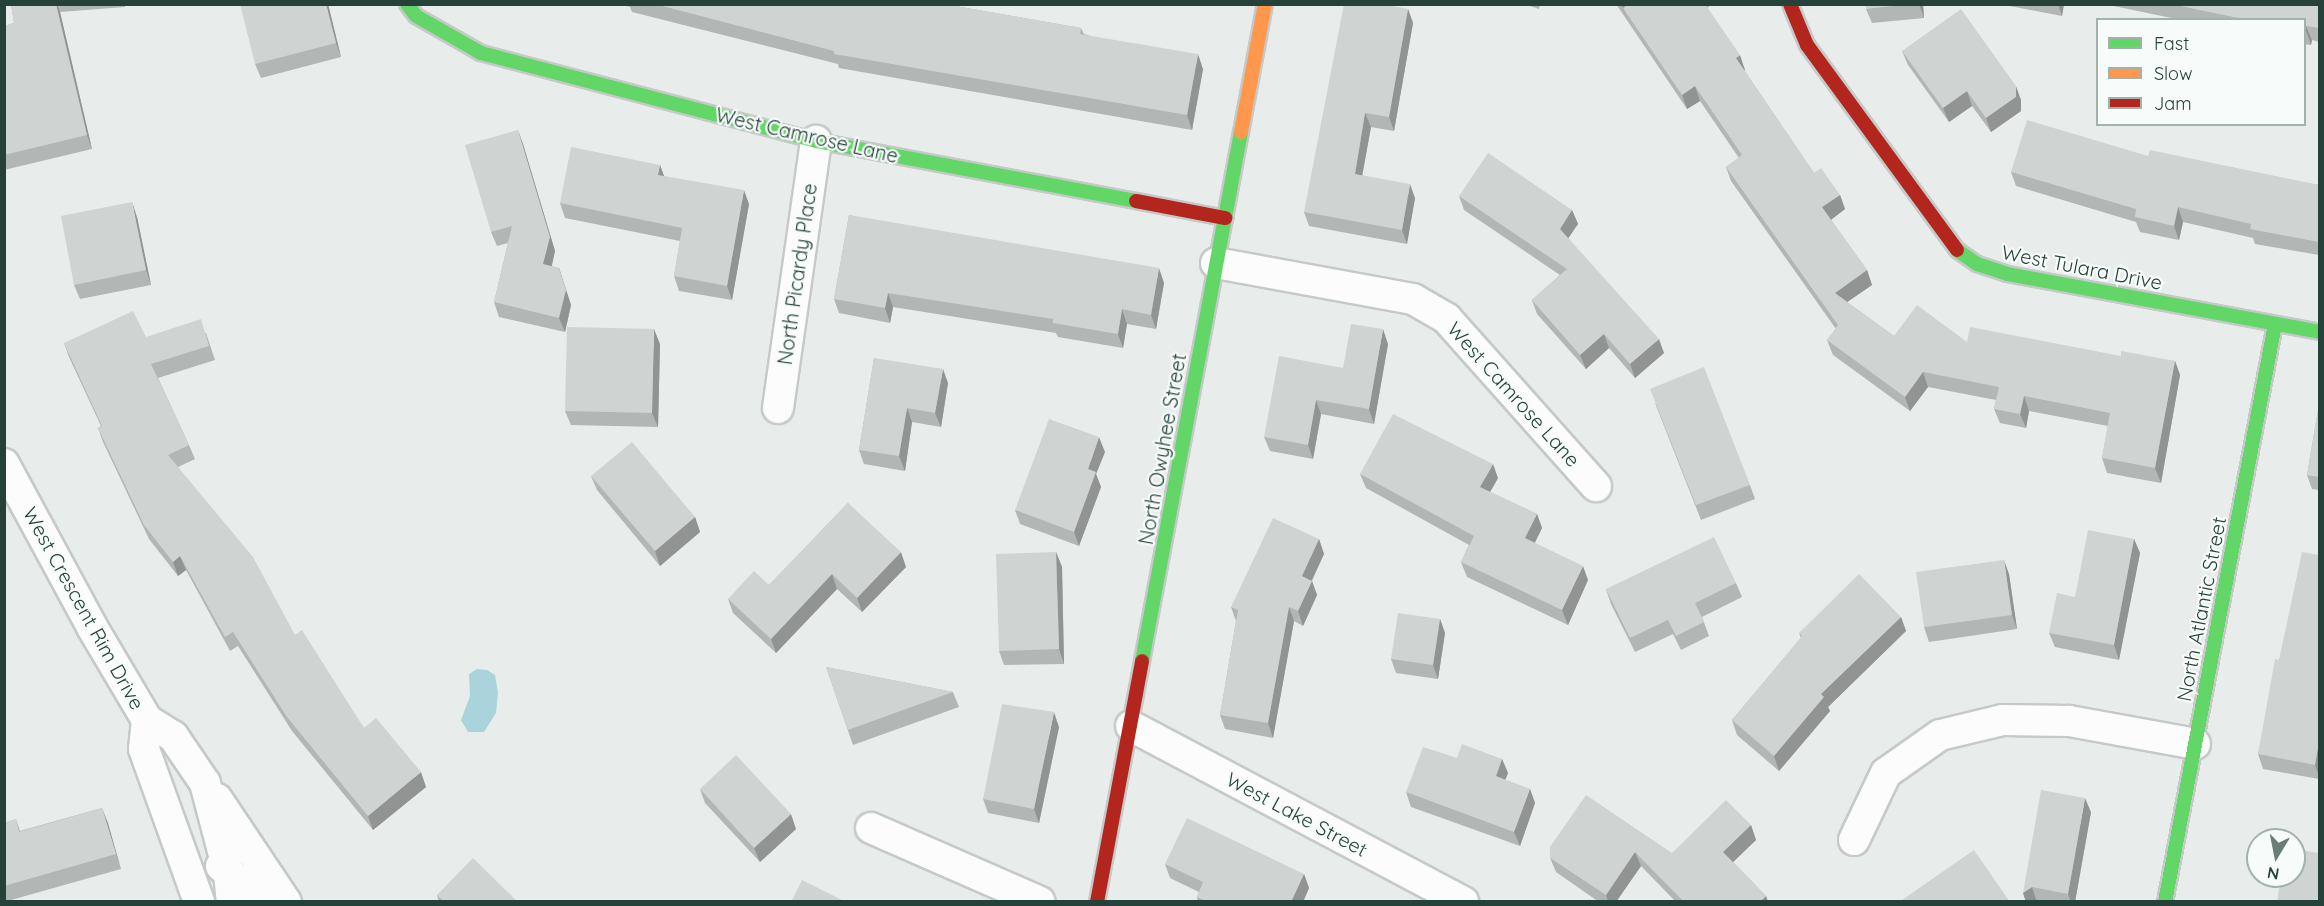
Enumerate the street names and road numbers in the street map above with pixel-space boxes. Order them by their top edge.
street label: West Camrose Lane [713,102,901,168]
street label: North Picardy Place [772,182,822,366]
street label: West Tulara Drive [2000,240,2164,294]
street label: West Camrose Lane [1443,317,1585,471]
street label: North Owyhee Street [1133,352,1191,546]
street label: West Crescent Rim Drive [18,503,150,713]
street label: North Atlantic Street [2171,515,2231,703]
street label: West Lake Street [1222,767,1372,861]

